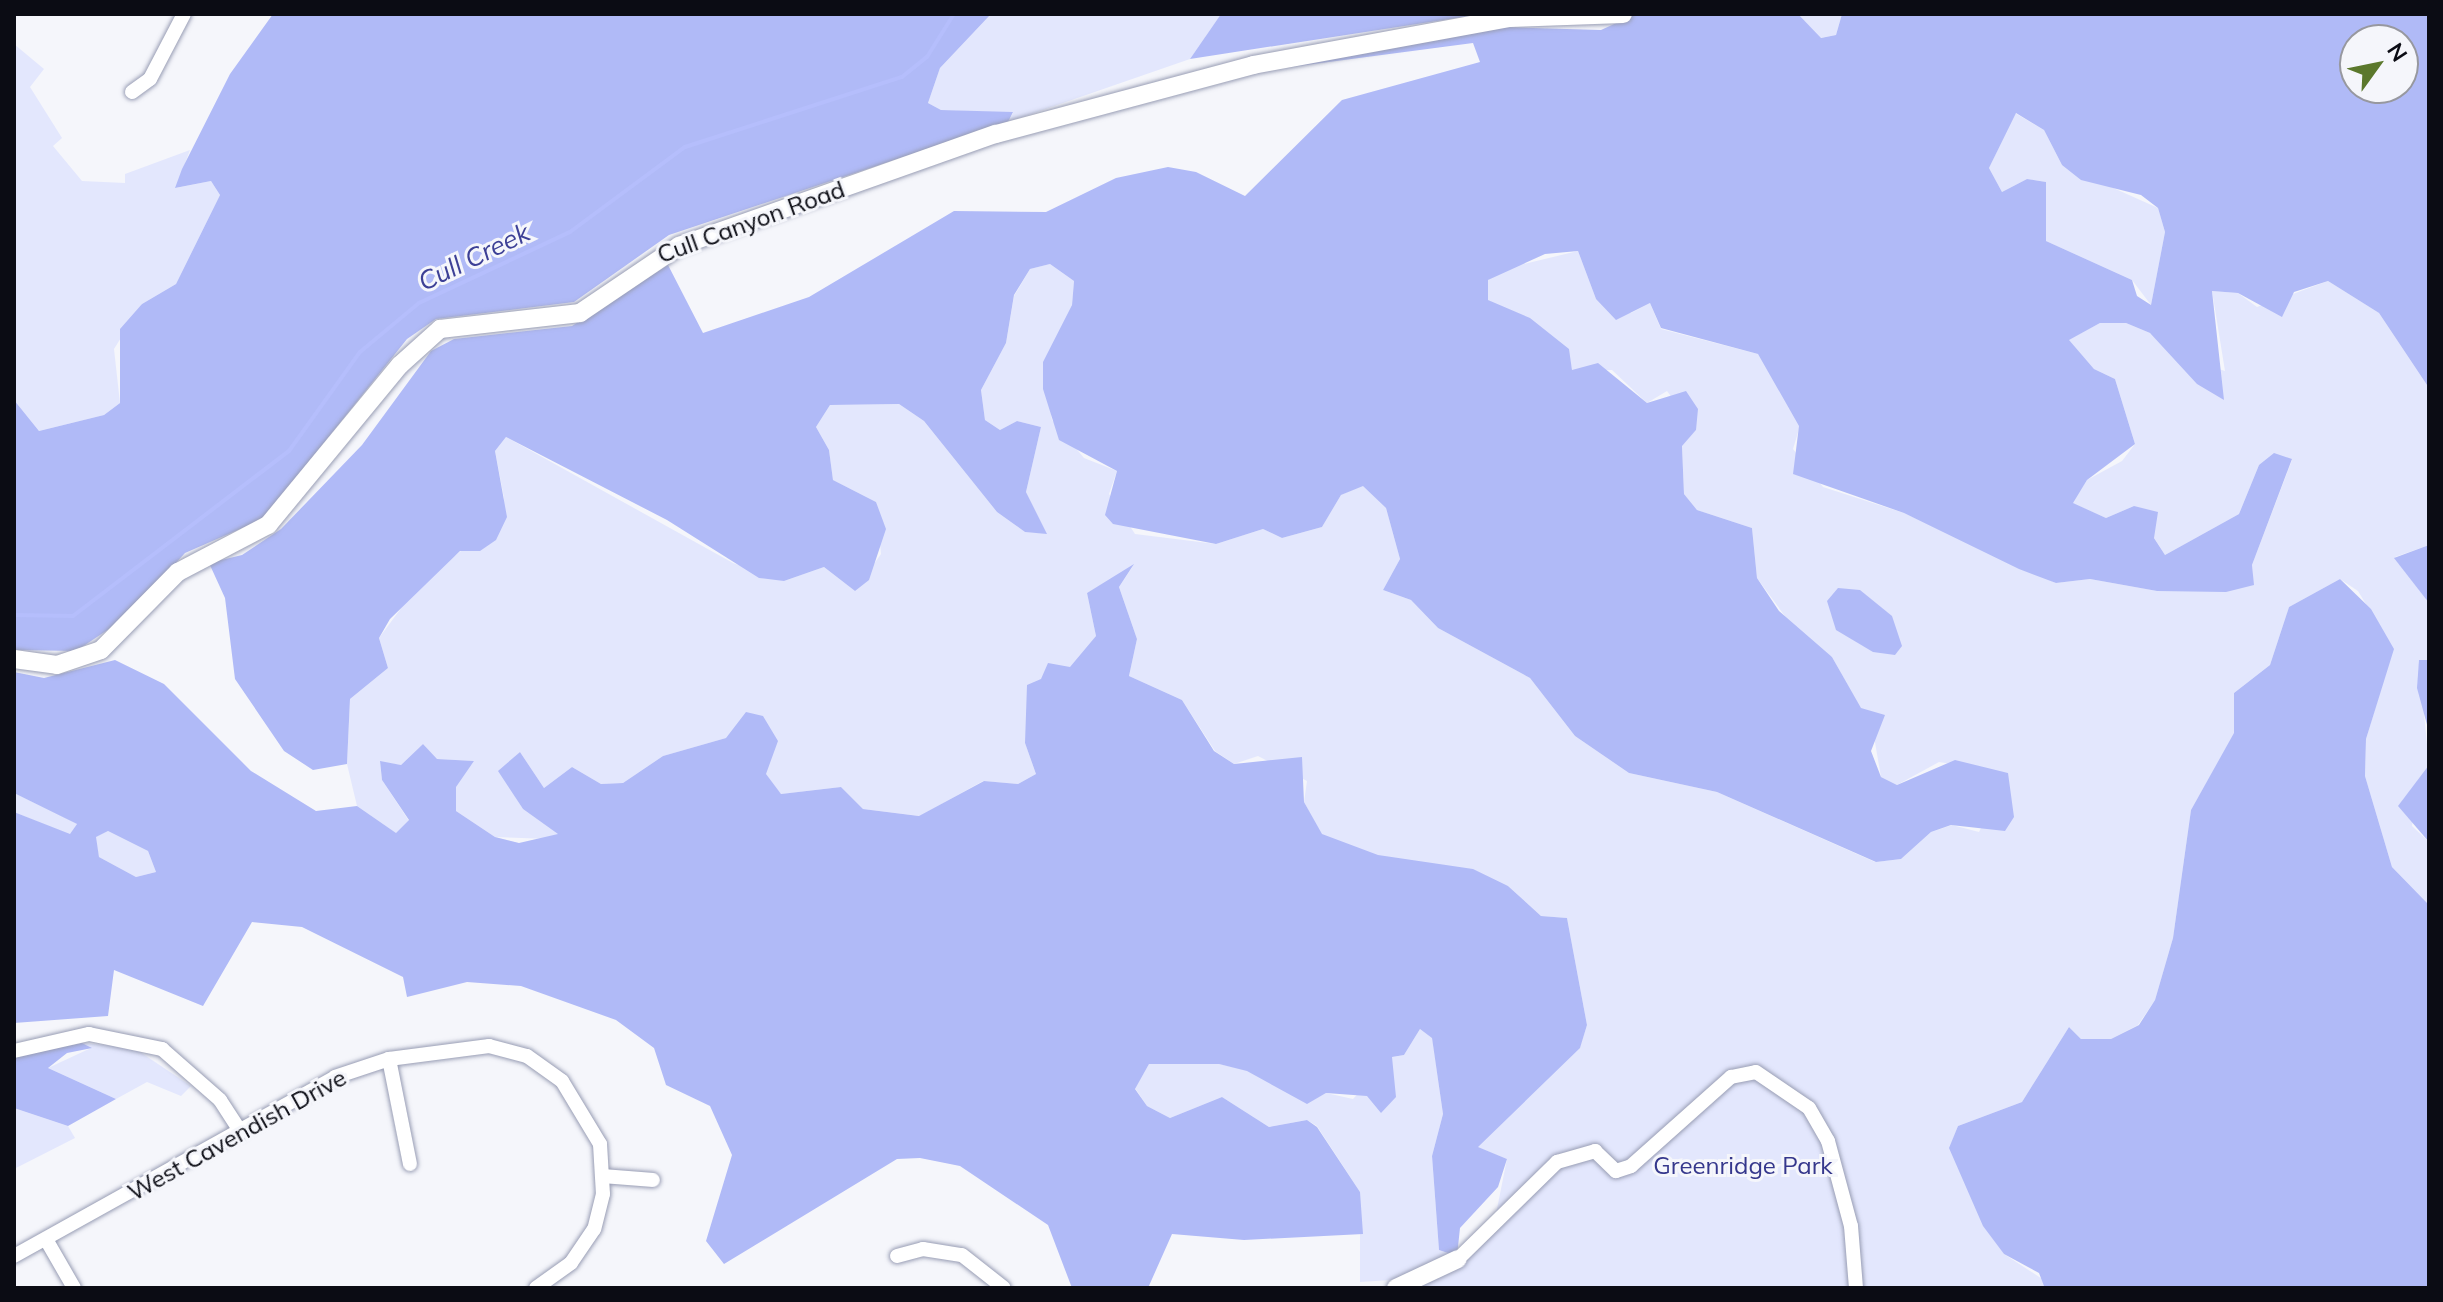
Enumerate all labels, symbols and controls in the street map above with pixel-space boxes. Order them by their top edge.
north arrow [2339,24,2419,104]
text: N [2381,37,2414,67]
street label: Cull Canyon Road [653,175,849,269]
water label: Cull Creek [413,217,535,297]
street label: West Cavendish Drive [123,1063,351,1207]
park label: Greenridge Park [1653,1152,1833,1180]

